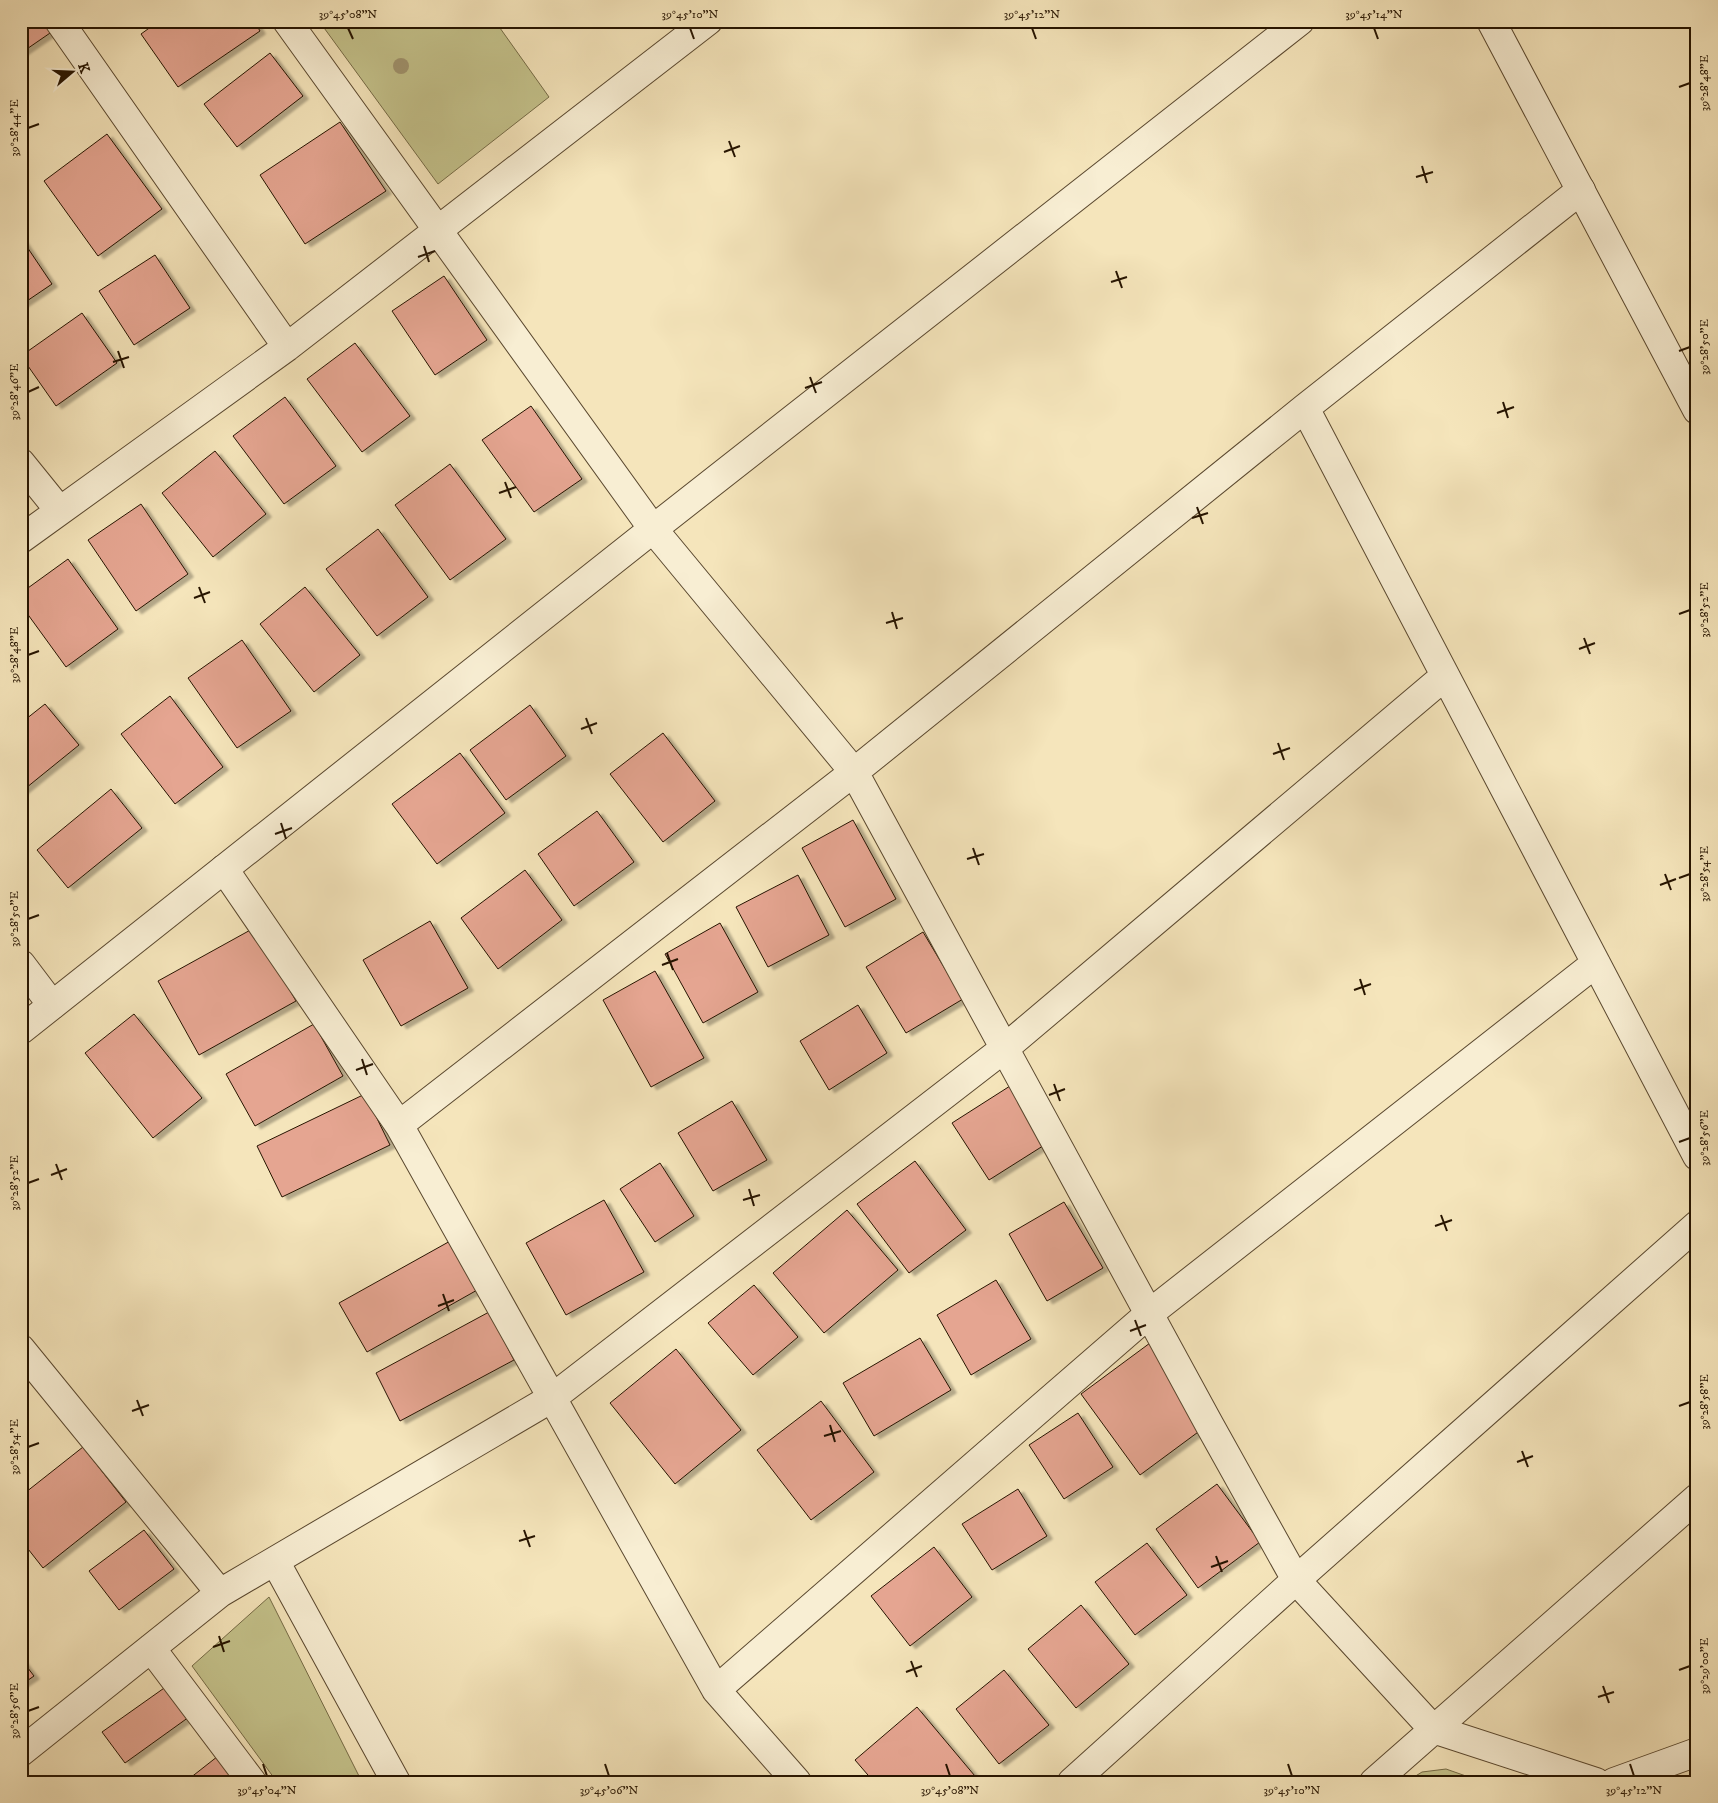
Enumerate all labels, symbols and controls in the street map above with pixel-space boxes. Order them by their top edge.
text: 39°45'08"N [319,7,377,22]
text: 39°45'10"N [662,7,719,22]
text: 39°45'12"N [1004,7,1060,22]
text: 39°45'14"N [1345,7,1403,22]
north arrow [48,48,98,98]
text: 39°28'48"E [1697,54,1712,111]
text: K [73,61,94,77]
text: 39°28'44"E [7,99,22,157]
text: 39°28'50"E [1697,318,1712,375]
text: 39°28'46"E [7,363,22,420]
text: 39°28'52"E [1697,582,1712,638]
text: 39°28'48"E [7,626,22,683]
text: 39°28'54"E [1697,846,1712,902]
text: 39°28'50"E [7,890,22,947]
text: 39°28'56"E [1697,1110,1712,1166]
text: 39°28'52"E [7,1155,22,1211]
text: 39°28'58"E [1697,1374,1712,1430]
text: 39°28'54"E [7,1419,22,1475]
text: 39°29'00"E [1697,1637,1712,1694]
text: 39°28'56"E [7,1683,22,1739]
text: 39°45'04"N [237,1783,297,1798]
text: 39°45'06"N [580,1783,638,1798]
text: 39°45'08"N [921,1783,979,1798]
text: 39°45'10"N [1264,1783,1321,1798]
text: 39°45'12"N [1606,1783,1662,1798]

